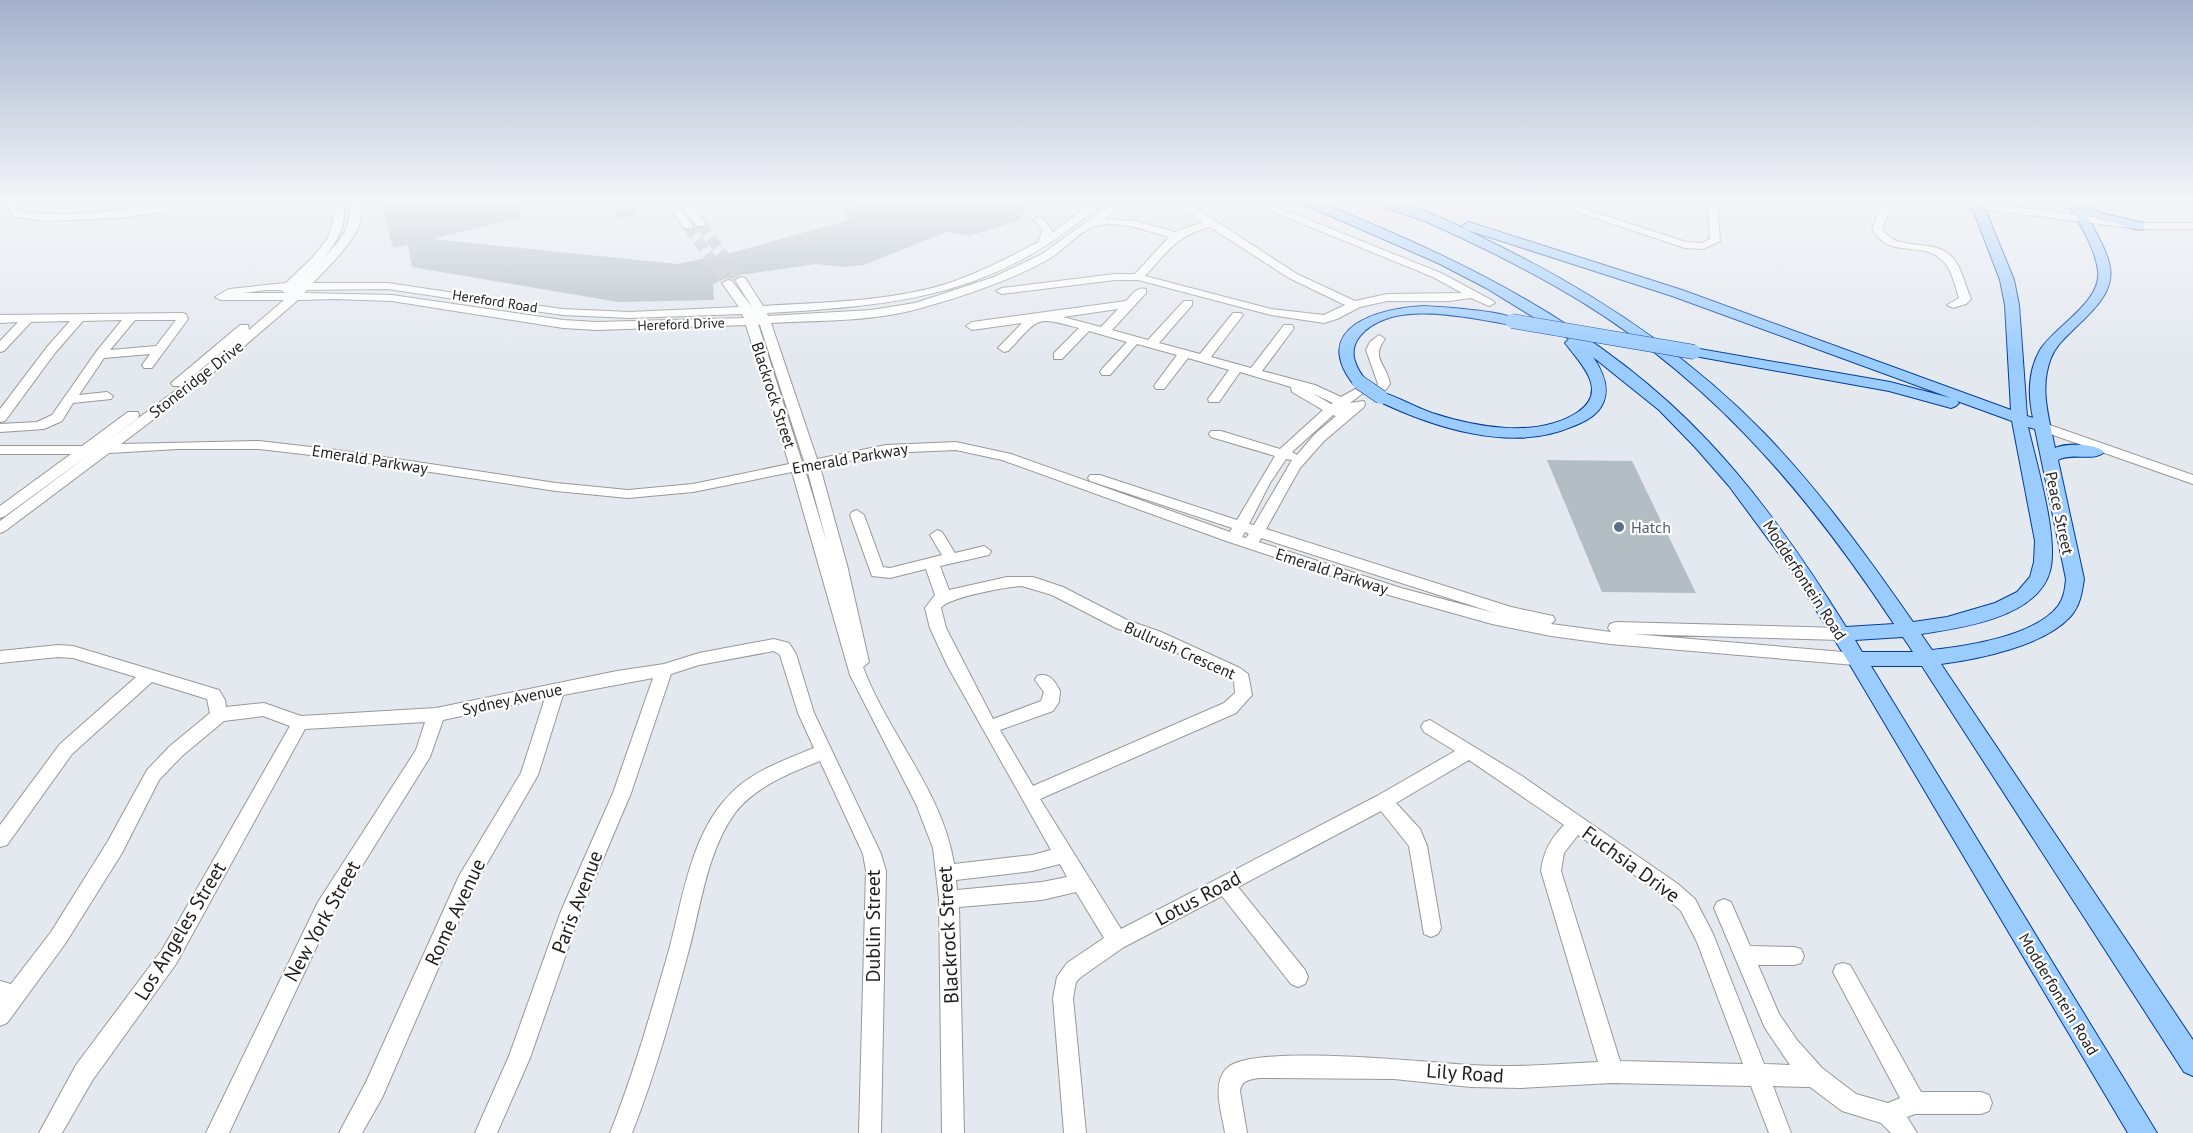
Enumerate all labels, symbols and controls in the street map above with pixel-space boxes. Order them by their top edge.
street label: Hereford Road [451,285,539,317]
street label: Hereford Drive [637,313,725,335]
street label: Stoneridge Drive [145,336,247,422]
street label: Blackrock Street [747,339,801,451]
street label: Emerald Parkway [791,438,910,478]
street label: Emerald Parkway [311,440,430,478]
street label: Peace Street [2041,470,2079,557]
street label: Modderfontein Road [1759,516,1851,644]
place label: Hatch [1631,517,1671,537]
marker: Hatch [1612,520,1626,534]
street label: Emerald Parkway [1273,543,1391,599]
street label: Bullrush Crescent [1121,617,1239,684]
street label: Sydney Avenue [460,679,564,719]
street label: Fuchsia Drive [1577,820,1685,908]
street label: Paris Avenue [545,847,609,957]
street label: Rome Avenue [419,854,491,970]
street label: New York Street [278,856,366,986]
street label: Los Angeles Street [128,857,232,1005]
street label: Blackrock Street [931,865,965,1005]
street label: Lotus Road [1151,865,1245,931]
street label: Dublin Street [860,869,886,983]
street label: Modderfontein Road [2015,929,2103,1059]
street label: Lily Road [1425,1057,1505,1089]

